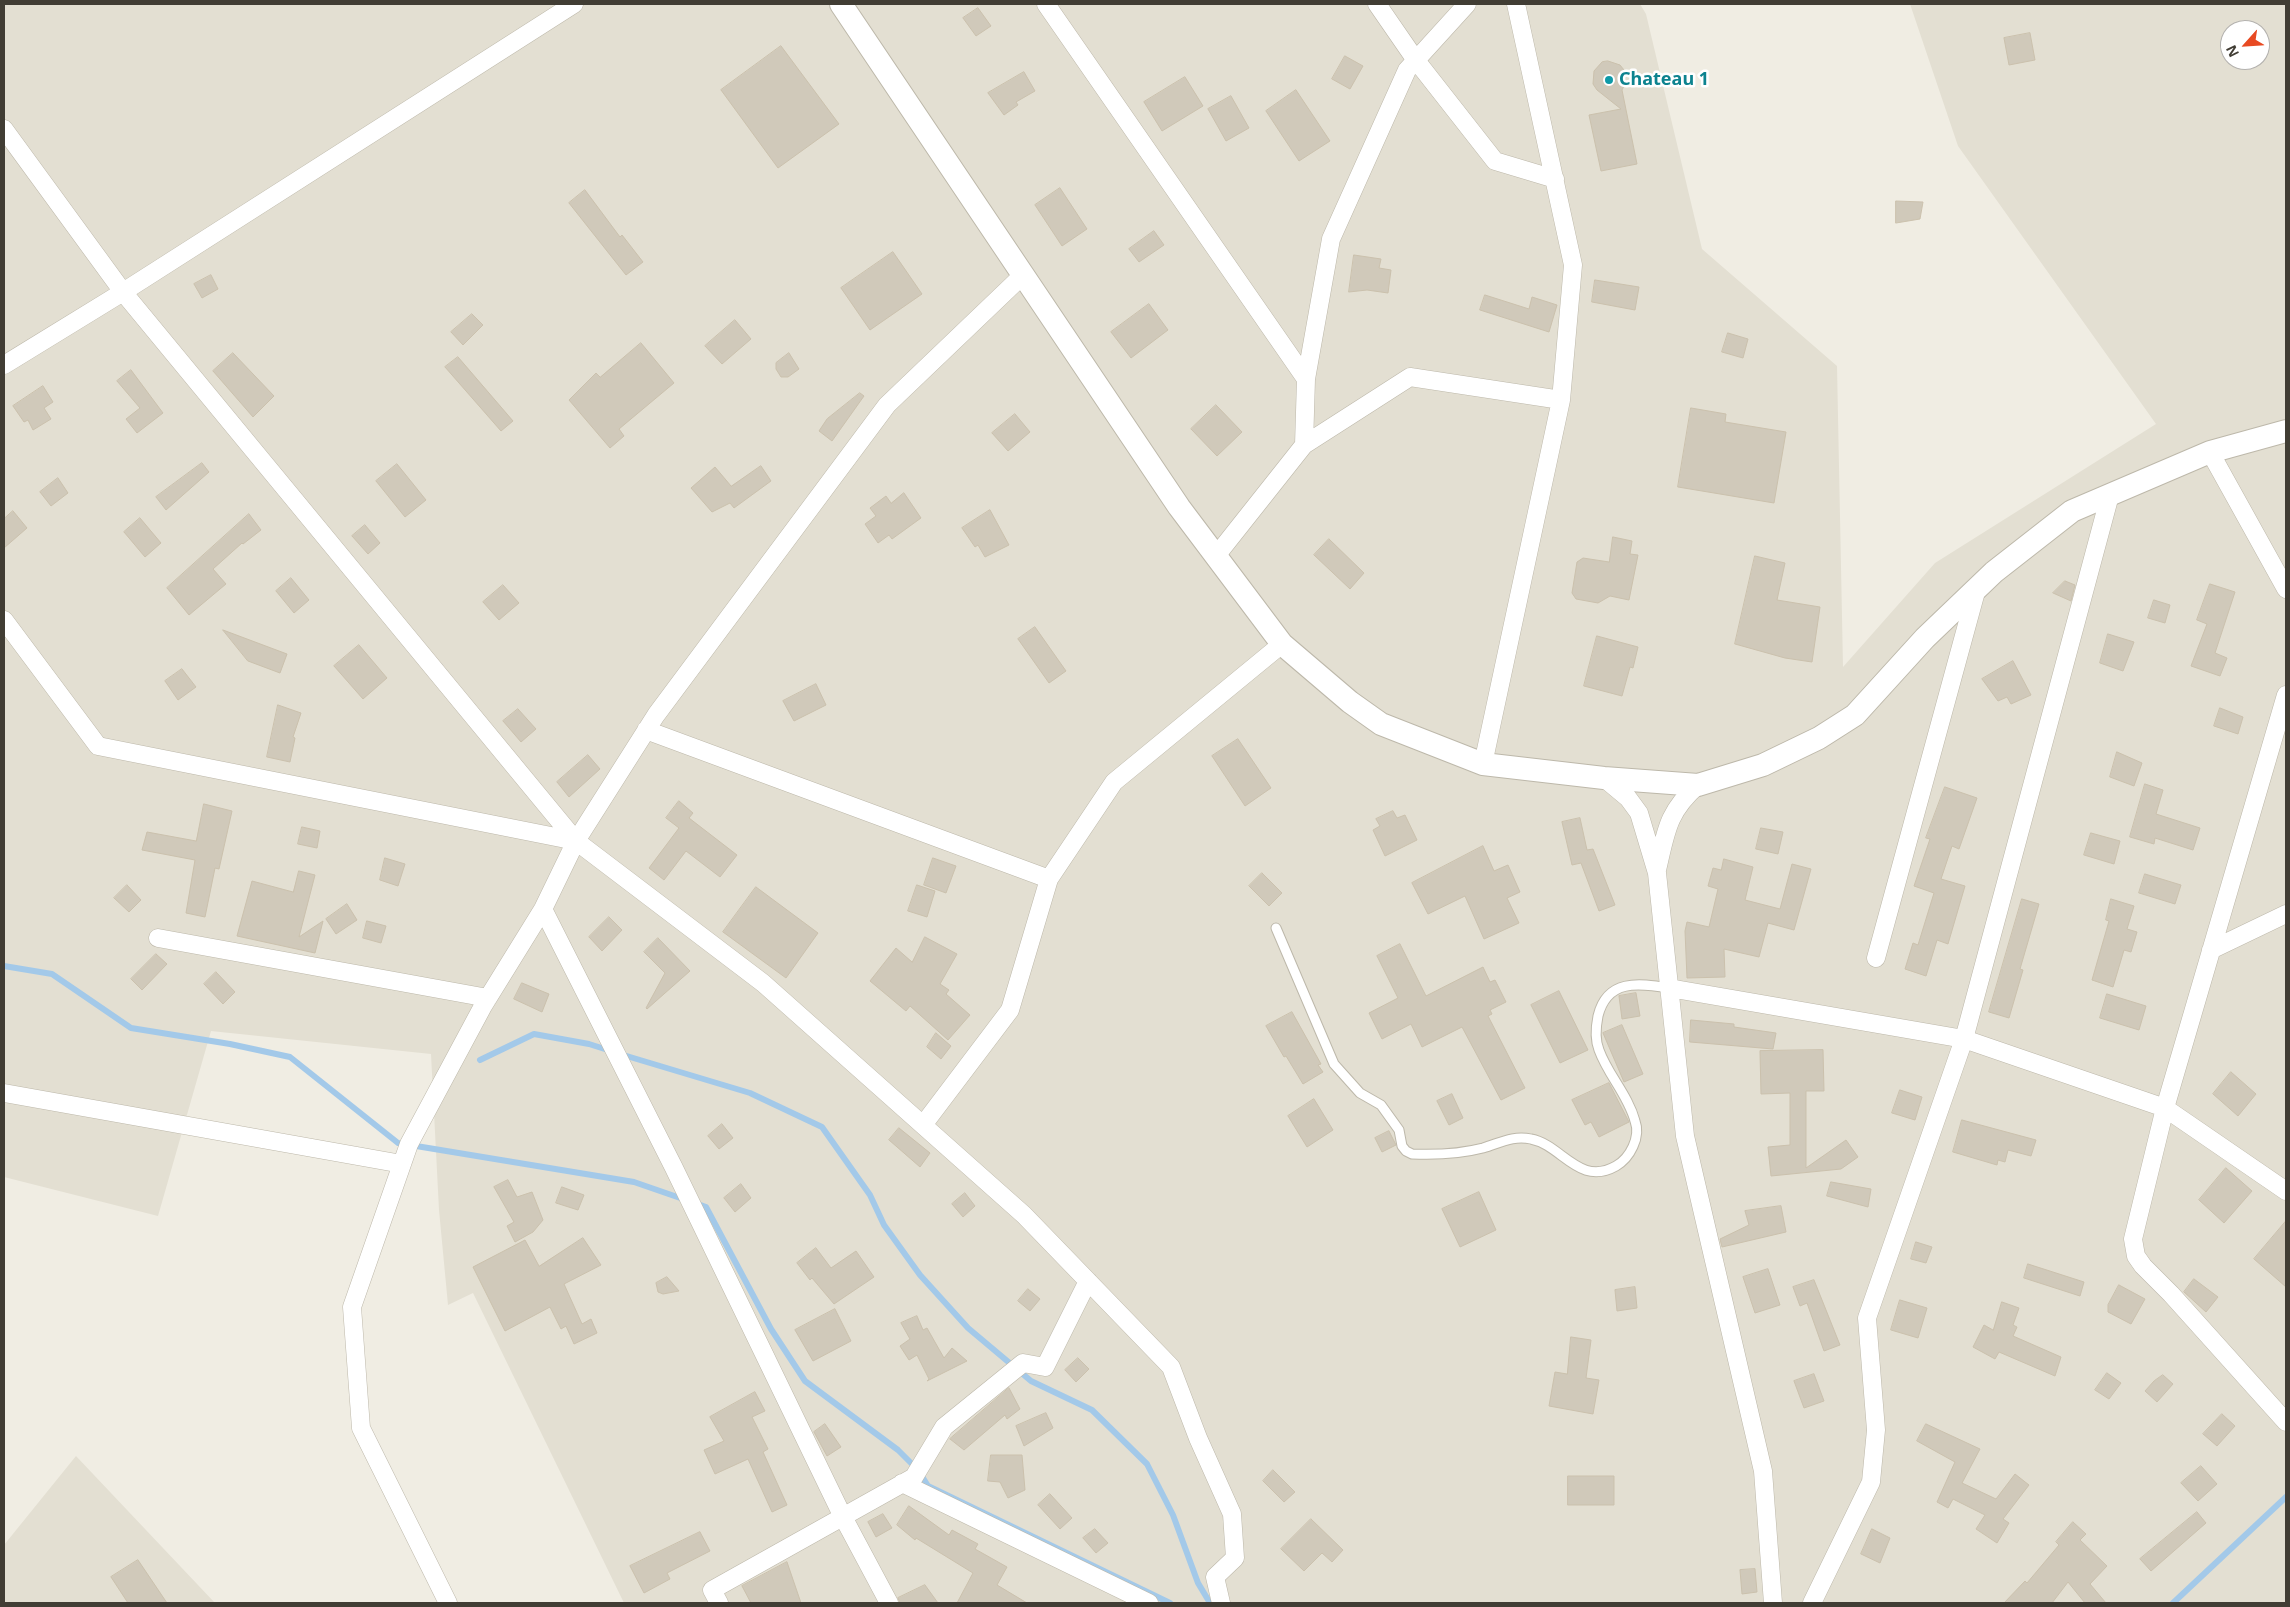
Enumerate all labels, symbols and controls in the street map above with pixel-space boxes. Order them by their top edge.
north arrow [2220,20,2270,70]
text: N [2221,42,2243,61]
place label: Chateau 1 [1619,69,1709,91]
marker: Chateau 1 [1603,74,1615,86]

